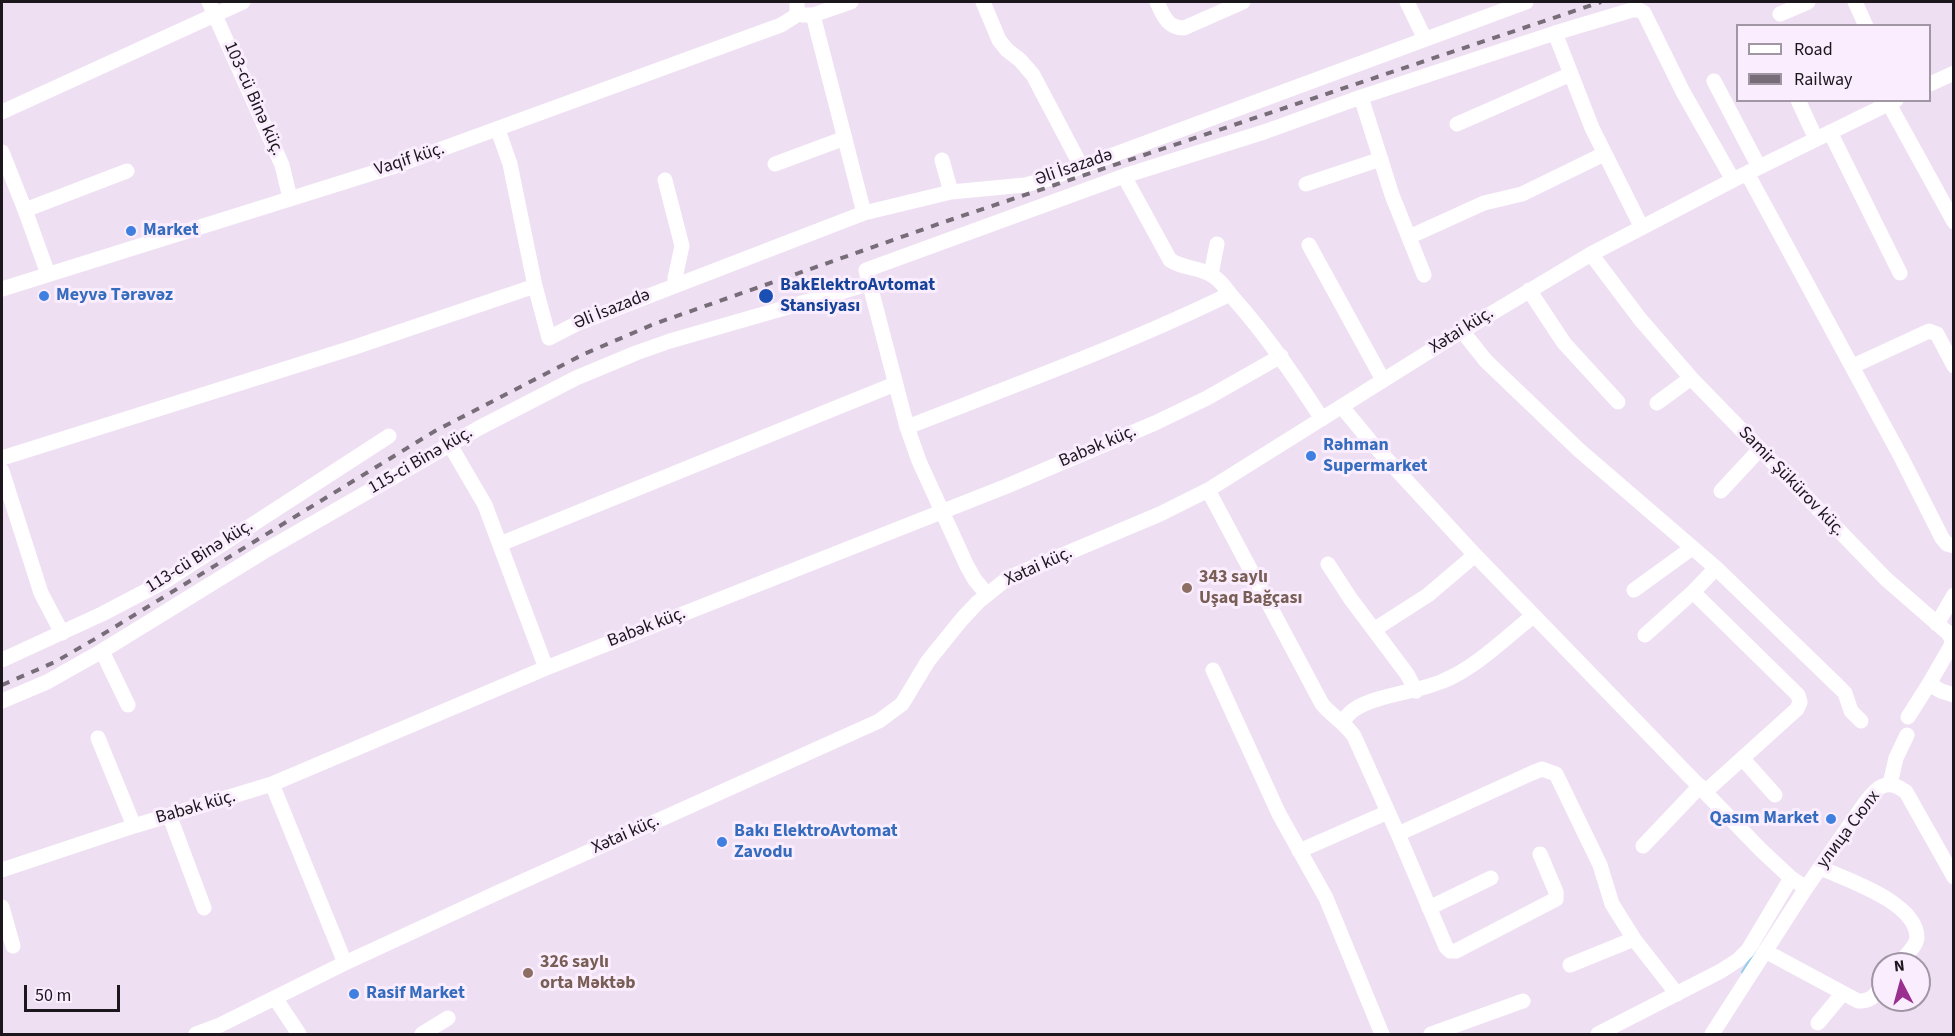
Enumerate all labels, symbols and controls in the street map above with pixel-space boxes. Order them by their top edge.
legend [1736,24,1931,102]
text: Road [1794,37,1833,62]
street label: 103-cü Binə küç. [218,39,288,159]
text: Railway [1794,67,1853,92]
street label: Vaqif küç. [372,139,448,181]
street label: Əli İsazadə [1032,145,1116,191]
place label: Market [143,220,199,242]
marker: Market [124,224,138,238]
place label: BakElektroAvtomat Stansiyası [780,275,935,318]
place label: Meyvə Tərəvəz [56,285,173,307]
street label: Əli İsazadə [570,285,654,335]
marker: BakElektroAvtomat Stansiyası [757,287,775,305]
marker: Meyvə Tərəvəz [37,289,51,303]
street label: Xətai küç. [1426,303,1498,359]
street label: Babək küç. [1056,421,1140,473]
street label: 115-ci Binə küç. [365,422,477,500]
street label: Samir Şükürov küç. [1733,422,1849,542]
place label: Rəhman Supermarket [1323,435,1428,478]
marker: Rəhman Supermarket [1304,449,1318,463]
street label: 113-cü Binə küç. [142,515,258,599]
street label: Xətai küç. [1002,543,1076,591]
place label: 343 saylı Uşaq Bağçası [1199,567,1303,610]
marker: 343 saylı Uşaq Bağçası [1180,581,1194,595]
street label: Babək küç. [605,603,689,653]
street label: Babək küç. [154,786,238,830]
street label: улица Сюлх [1813,787,1885,873]
place label: Qasım Market [1709,808,1819,830]
street label: Xətai küç. [589,811,663,859]
marker: Qasım Market [1824,812,1838,826]
place label: Bakı ElektroAvtomat Zavodu [734,821,898,864]
marker: Bakı ElektroAvtomat Zavodu [715,835,729,849]
place label: 326 saylı orta Məktəb [540,952,636,994]
north arrow [1871,952,1931,1012]
text: N [1893,955,1906,978]
marker: 326 saylı orta Məktəb [521,966,535,980]
scale bar [27,973,123,1011]
text: 50 m [35,983,71,1008]
place label: Rasif Market [366,983,465,1005]
marker: Rasif Market [347,987,361,1001]

